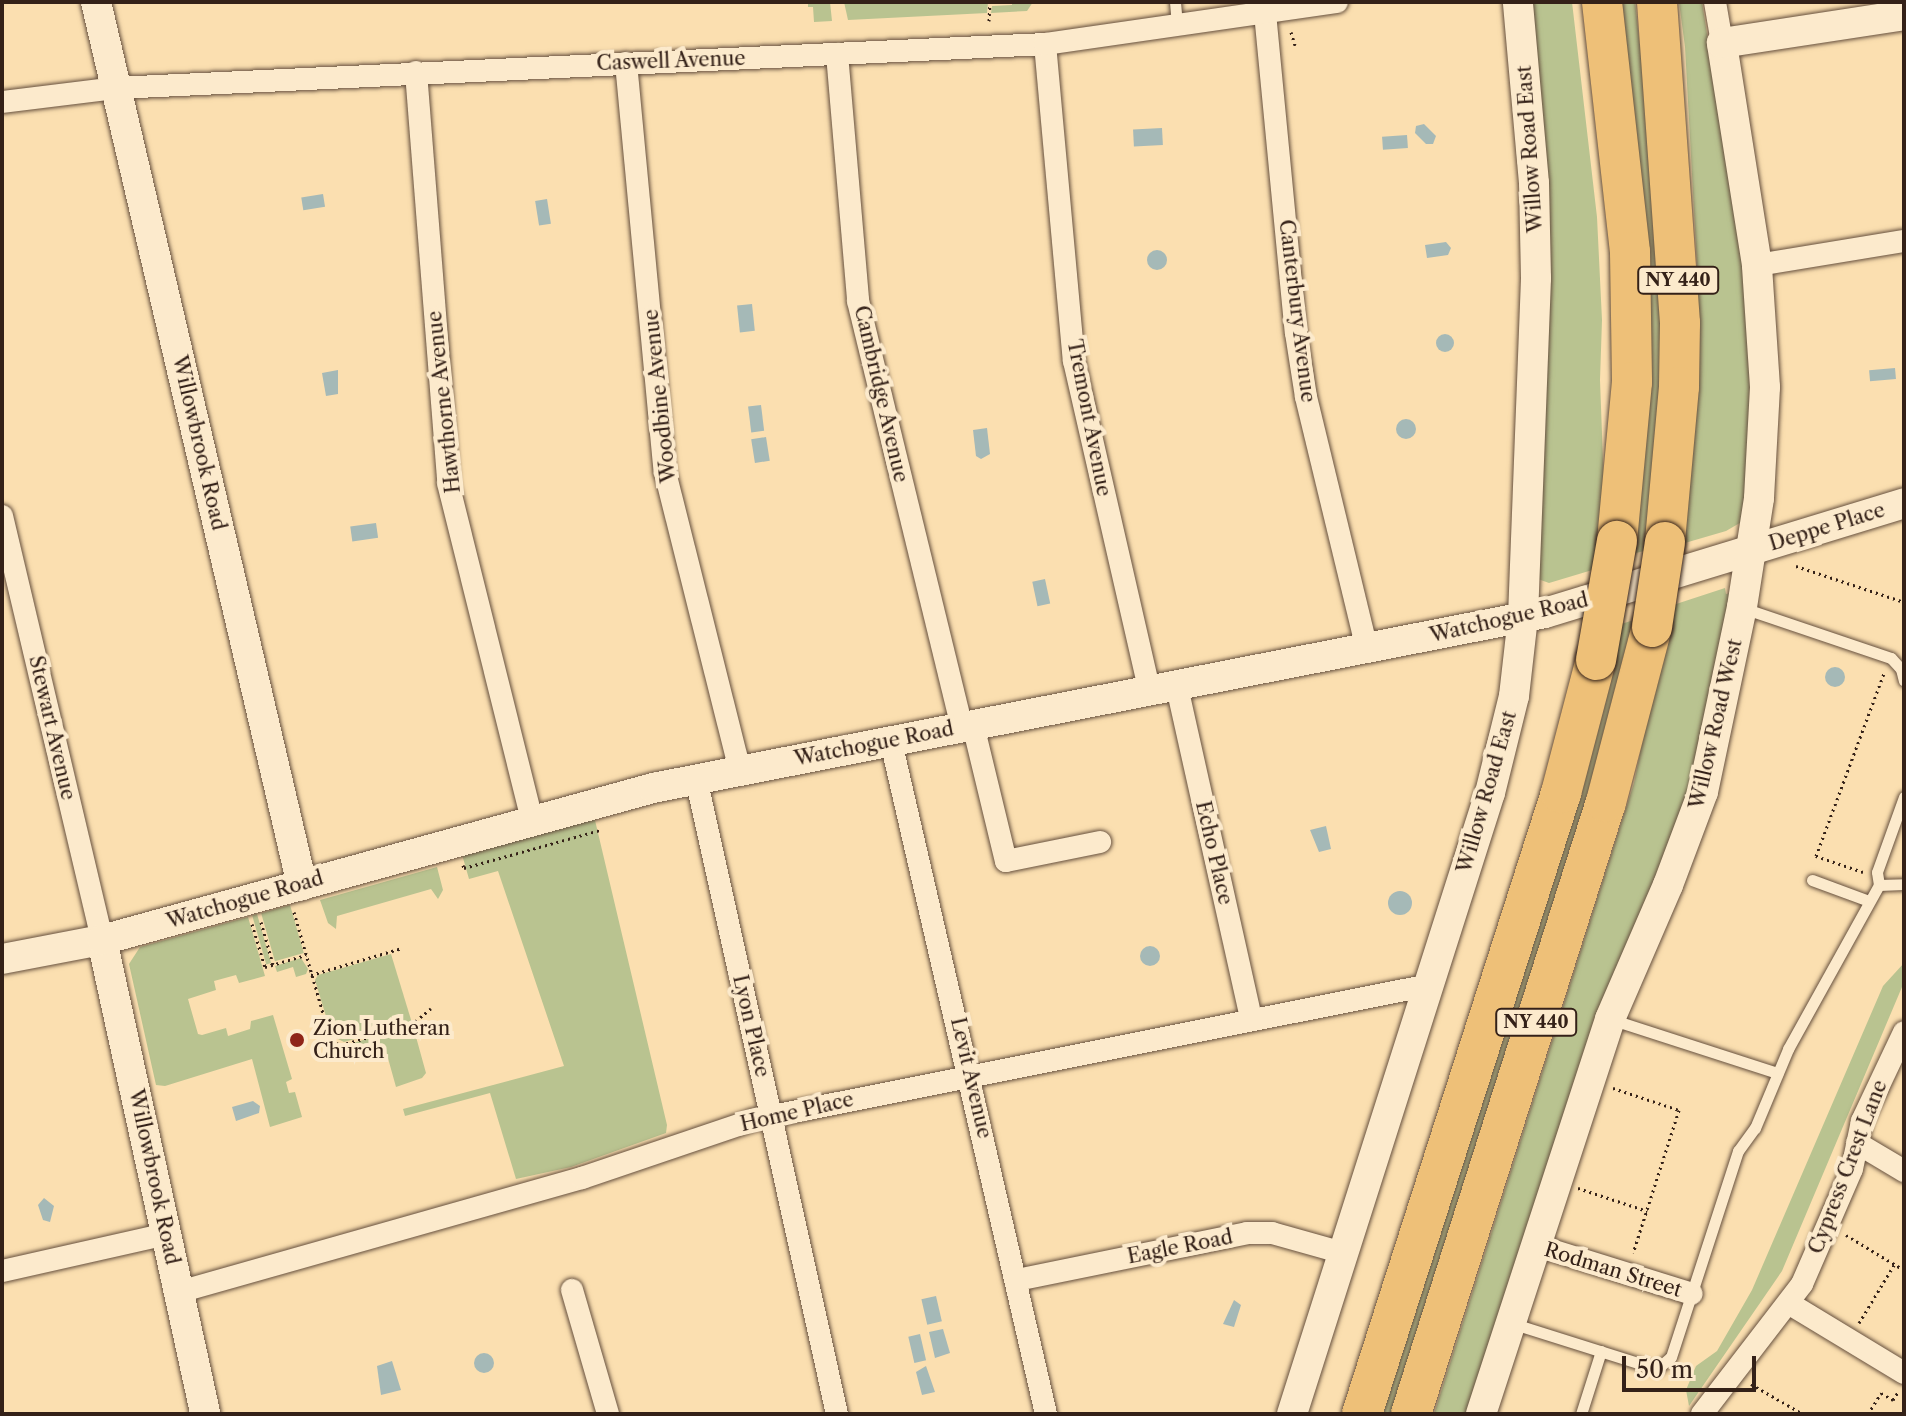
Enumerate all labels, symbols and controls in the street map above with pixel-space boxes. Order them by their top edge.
street label: Caswell Avenue [596,46,746,76]
street label: Willow Road East [1512,64,1548,234]
street label: Canterbury Avenue [1274,217,1320,405]
road number: NY 440 [1636,266,1720,294]
street label: Cambridge Avenue [849,303,913,485]
street label: Woodbine Avenue [639,308,681,484]
street label: Hawthorne Avenue [422,309,466,495]
street label: Tremont Avenue [1062,337,1116,499]
street label: Willowbrook Road [167,353,231,533]
street label: Deppe Place [1766,498,1888,556]
street label: Watchogue Road [1427,588,1591,648]
street label: Willow Road West [1685,636,1747,812]
street label: Stewart Avenue [24,653,80,803]
street label: Willow Road East [1452,708,1522,876]
street label: Watchogue Road [792,717,956,771]
street label: Echo Place [1190,799,1238,907]
street label: Watchogue Road [164,866,326,934]
street label: Lyon Place [728,973,774,1079]
road number: NY 440 [1494,1008,1578,1036]
street label: Levit Avenue [945,1015,997,1141]
place label: Zion Lutheran Church [313,1016,450,1063]
marker: Zion Lutheran Church [288,1031,306,1049]
street label: Cypress Crest Lane [1804,1077,1892,1257]
street label: Willowbrook Road [124,1087,184,1267]
street label: Home Place [738,1087,856,1137]
street label: Eagle Road [1125,1225,1235,1269]
street label: Rodman Street [1541,1238,1685,1302]
scale bar [1626,1340,1760,1390]
text: 50 m [1636,1355,1693,1384]

